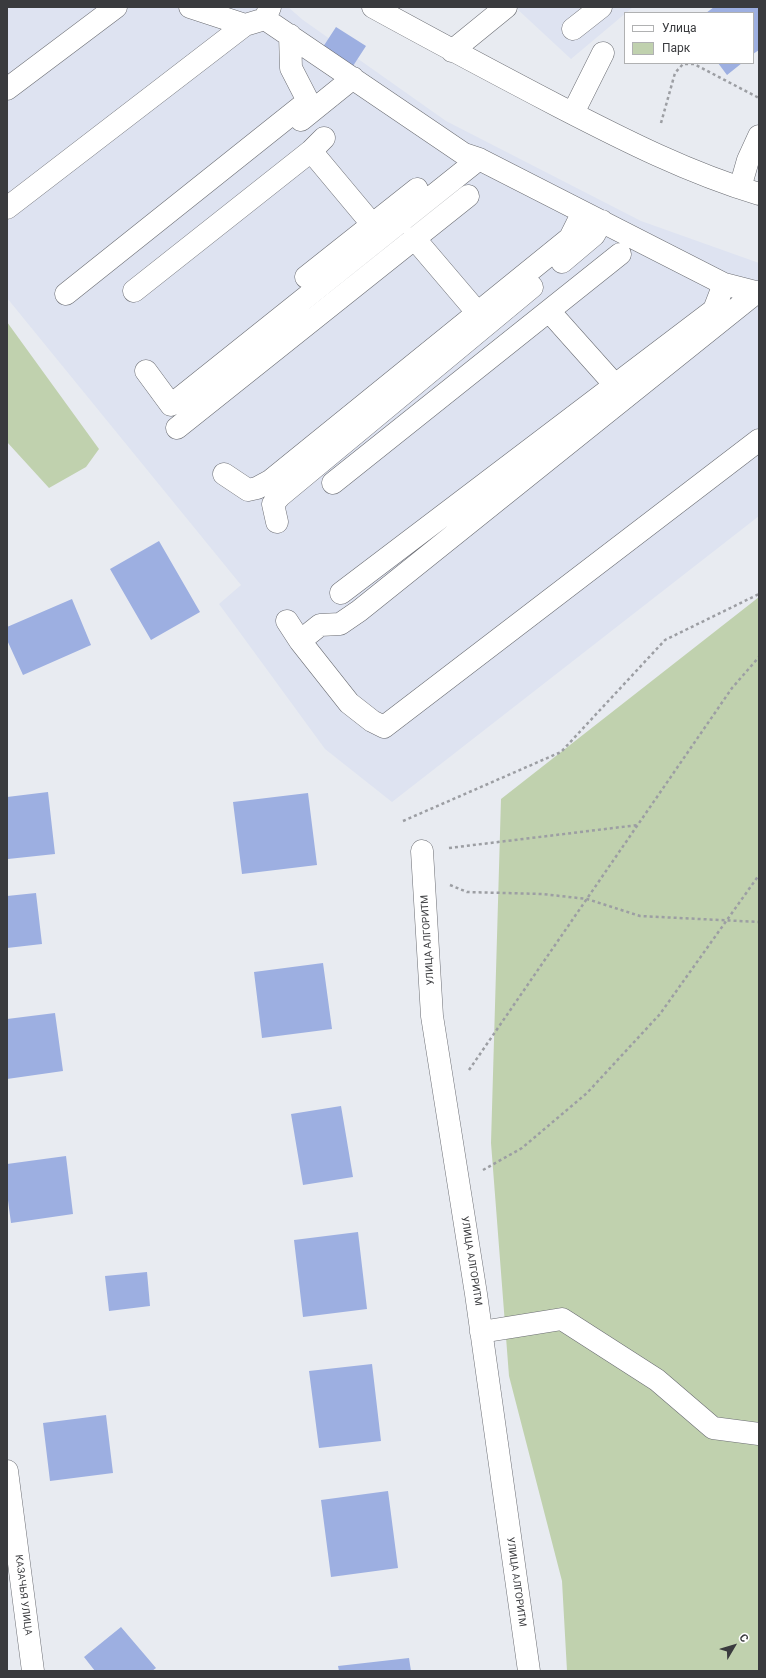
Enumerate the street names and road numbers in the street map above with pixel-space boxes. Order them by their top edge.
street label: УЛИЦА АЛГОРИТМ [419,894,437,986]
street label: УЛИЦА АЛГОРИТМ [458,1215,484,1307]
street label: УЛИЦА АЛГОРИТМ [504,1536,528,1628]
street label: КАЗАЧЬЯ УЛИЦА [12,1554,34,1636]

